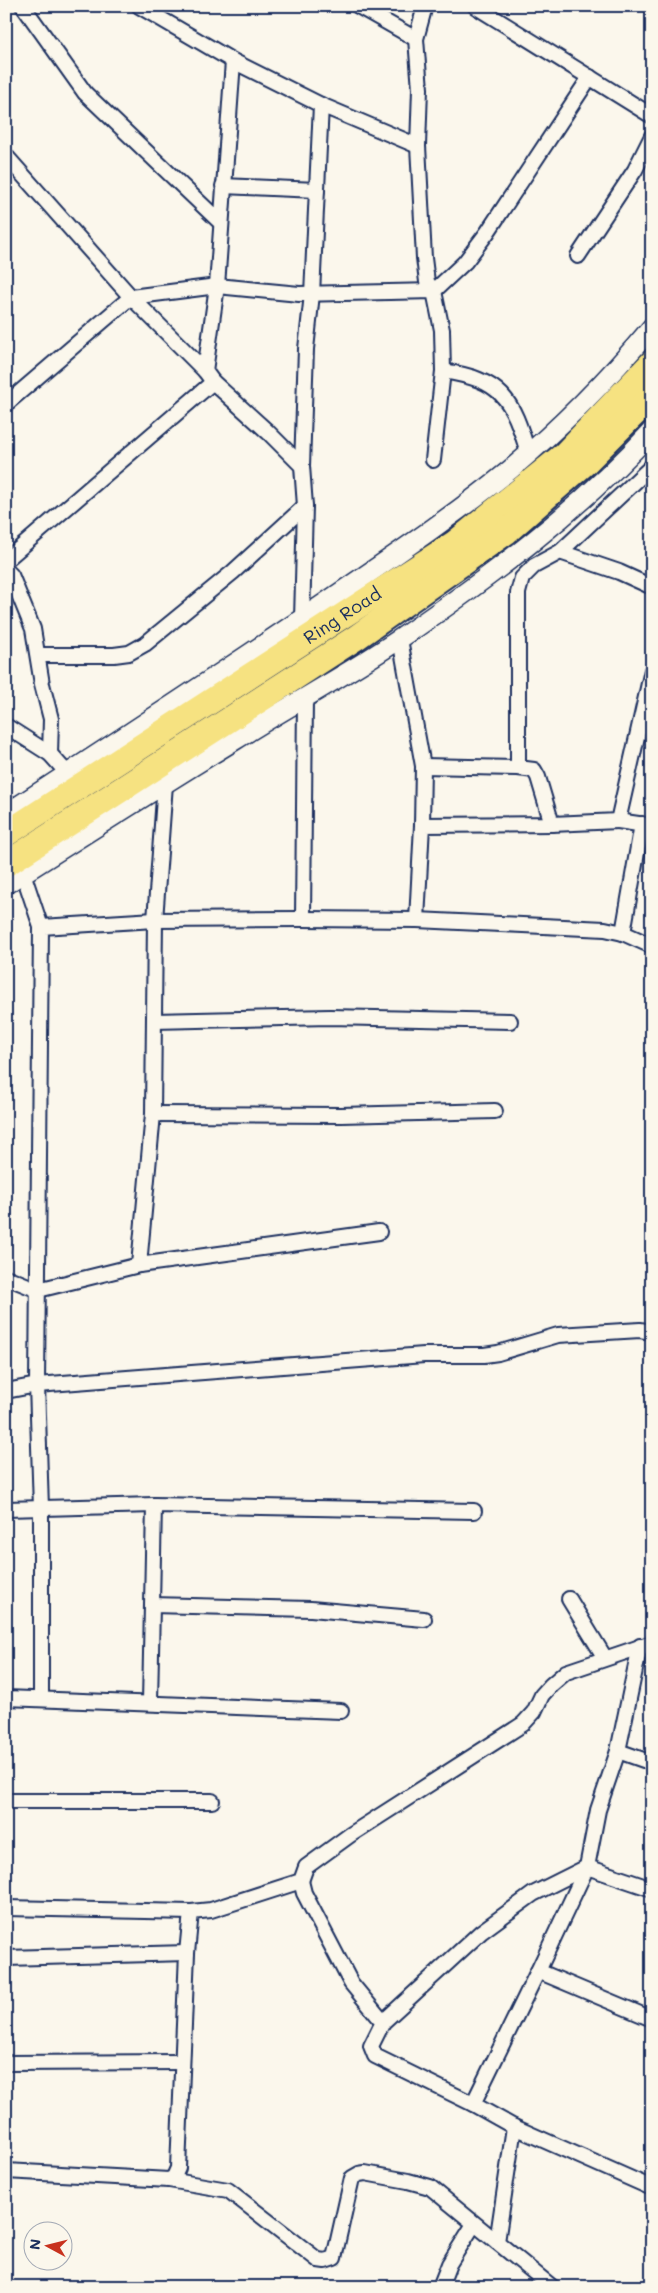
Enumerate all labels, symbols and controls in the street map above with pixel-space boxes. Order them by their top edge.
street label: Ring Road [298,581,385,649]
north arrow [22,2220,72,2270]
text: N [25,2238,45,2251]

